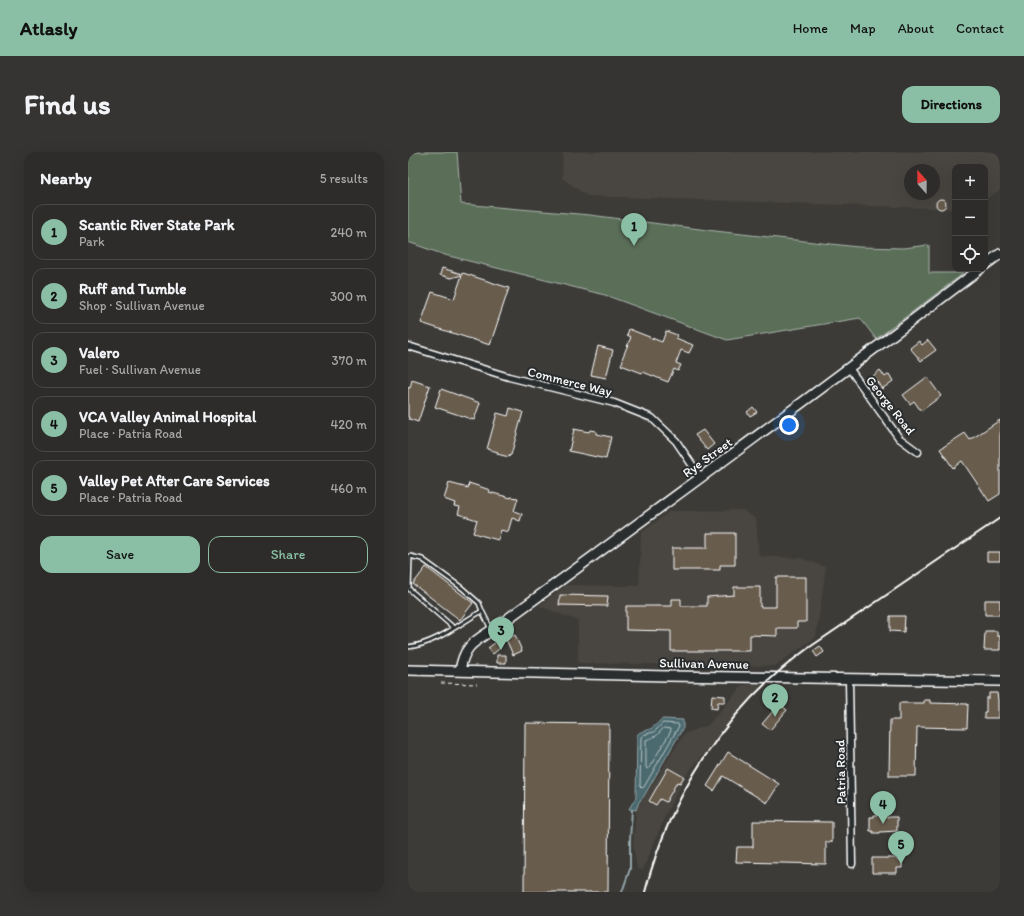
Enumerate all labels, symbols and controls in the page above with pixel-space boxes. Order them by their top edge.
text: Atlasly [20,17,77,40]
text: Home [793,20,828,37]
text: Map [850,20,876,37]
text: About [898,20,934,37]
text: Contact [956,20,1004,37]
button: Directions [902,86,1000,123]
text: Find us [24,87,111,121]
north arrow [904,164,940,200]
map controls [952,164,988,272]
button: + [952,164,988,200]
text: Nearby [40,168,92,188]
text: 5 results [320,171,368,186]
button: − [952,200,988,236]
pin: 1 [621,213,647,246]
text: Scantic River State Park [79,216,234,234]
text: 1 [51,225,57,240]
text: 240 m [330,225,367,240]
text: Park [79,234,105,249]
button: locate [952,236,988,272]
text: Ruff and Tumble [79,280,187,298]
text: 2 [51,289,57,304]
text: 300 m [330,289,367,304]
text: Shop · Sullivan Avenue [79,298,205,313]
text: Valero [79,344,120,362]
text: 3 [50,353,58,368]
text: 370 m [332,353,367,368]
text: Fuel · Sullivan Avenue [79,362,201,377]
street label: Commerce Way [526,364,614,399]
street label: George Road [863,373,918,438]
text: VCA Valley Animal Hospital [79,408,256,426]
your location [779,415,799,435]
text: 4 [50,417,58,432]
text: 420 m [330,417,367,432]
text: Place · Patria Road [79,426,182,441]
street label: Rye Street [680,434,735,480]
text: Valley Pet After Care Services [79,472,270,490]
text: 5 [51,481,57,496]
text: 460 m [330,481,367,496]
text: Place · Patria Road [79,490,182,505]
button: Save [40,536,200,573]
button: Share [208,536,368,573]
pin: 3 [488,617,514,650]
street label: Sullivan Avenue [659,655,749,672]
pin: 2 [762,684,788,717]
street label: Patria Road [832,740,849,804]
pin: 4 [870,791,896,824]
pin: 5 [888,831,914,864]

